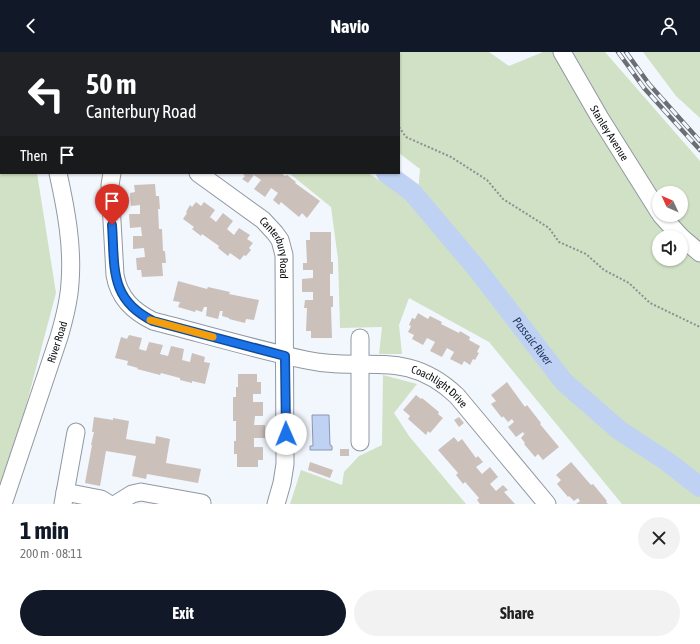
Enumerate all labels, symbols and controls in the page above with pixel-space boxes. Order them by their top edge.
icon: back [20,15,42,37]
icon: person [658,15,680,37]
text: Navio [330,16,370,37]
icon: left [20,68,72,120]
text: 50 m [86,68,136,100]
text: Canterbury Road [86,101,196,122]
street label: Stanley Avenue [588,103,631,163]
icon: arrive [56,144,78,166]
text: Then [20,147,48,164]
pin [95,184,129,225]
north arrow [652,186,688,222]
map controls [652,186,688,266]
icon: arrive [101,190,123,212]
street label: Canterbury Road [257,214,290,279]
button: sound [652,230,688,266]
water label: Passaic River [510,314,556,368]
street label: River Road [45,320,69,364]
street label: Coachlight Drive [410,363,470,410]
position arrow [265,413,307,455]
text: 1 min [20,517,69,544]
button: close [638,517,680,559]
text: 200 m · 08:11 [20,546,83,561]
button: Exit [20,590,346,636]
button: Share [354,590,680,636]

